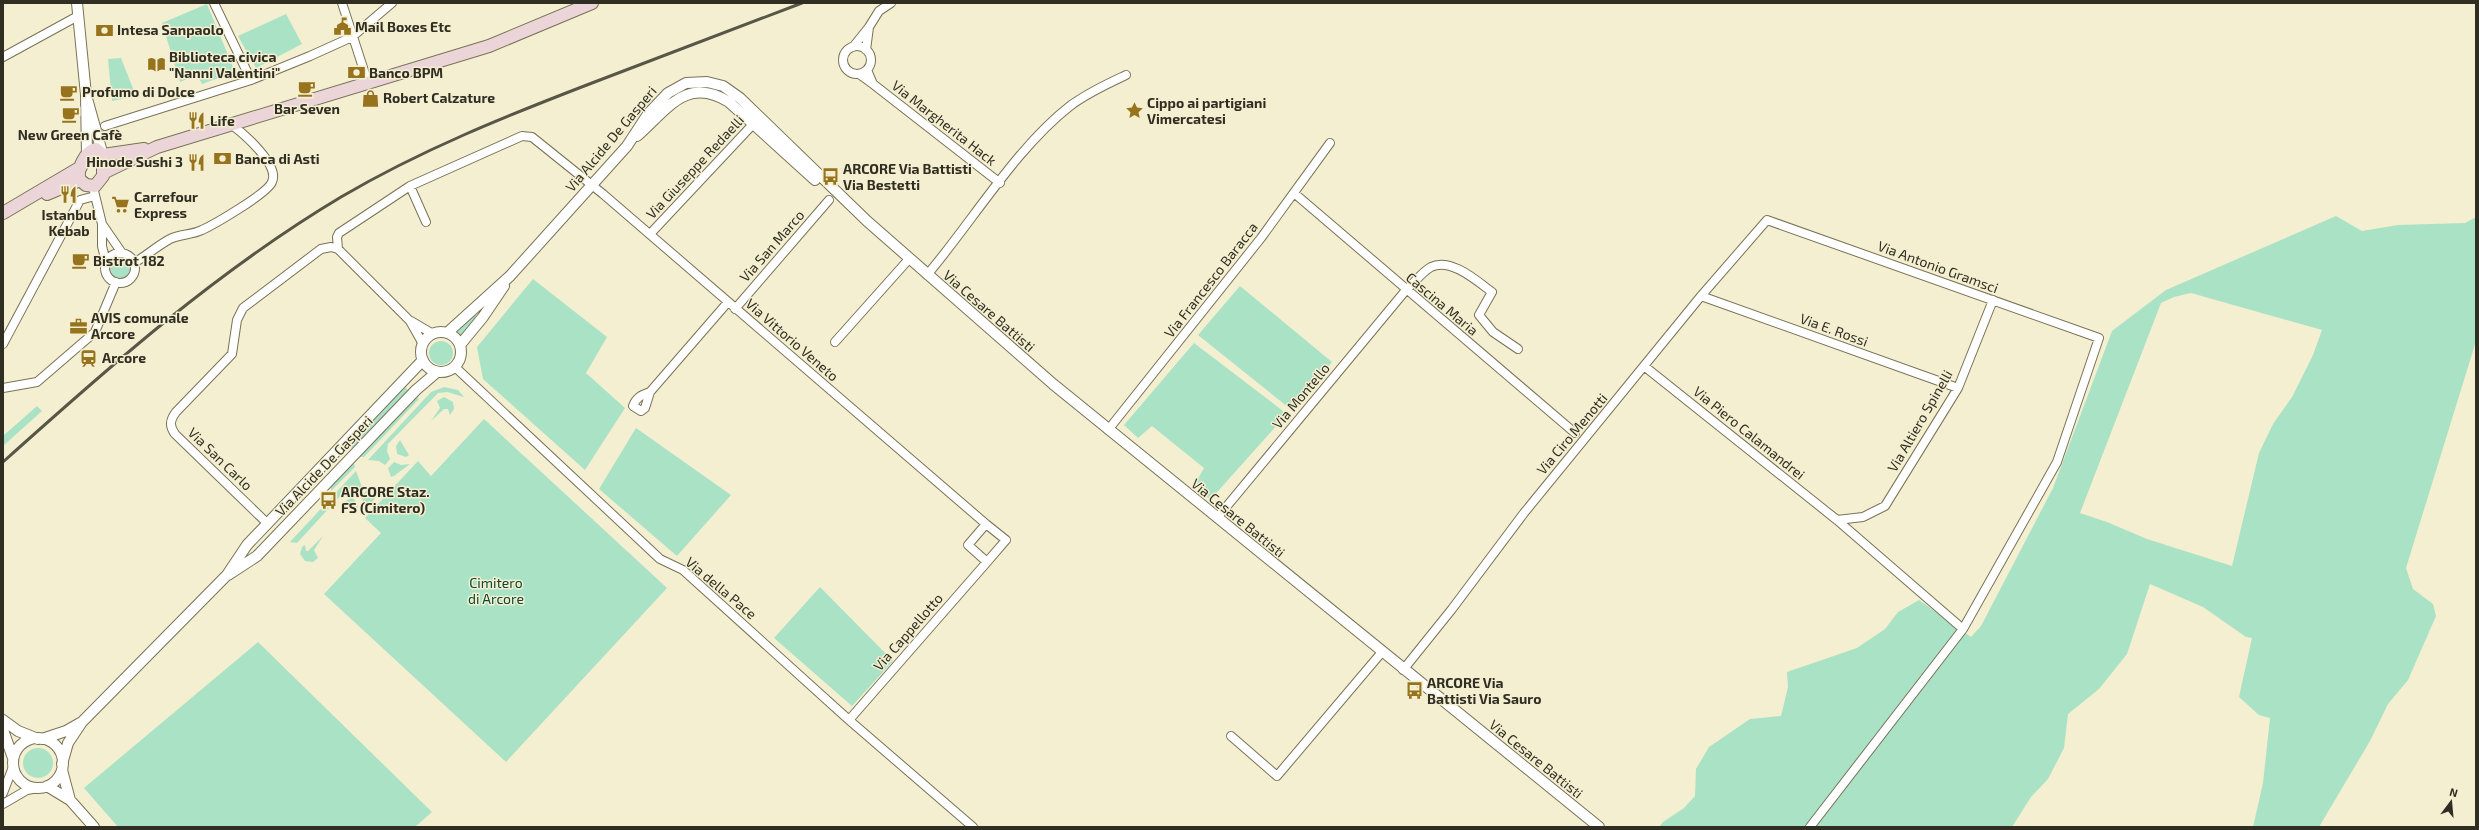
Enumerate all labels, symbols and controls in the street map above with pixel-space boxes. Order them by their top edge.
public building icon: Mail Boxes Etc [332,17,352,37]
place label: Mail Boxes Etc [355,18,451,35]
bank icon: Intesa Sanpaolo [94,20,114,40]
place label: Intesa Sanpaolo [117,21,224,38]
place label: Biblioteca civica "Nanni Valentini" [169,48,280,81]
library icon: Biblioteca civica "Nanni Valentini" [146,55,166,75]
bank icon: Banco BPM [346,63,366,83]
place label: Banco BPM [369,64,443,81]
street label: Via Margherita Hack [889,76,1000,169]
cafe icon: Bar Seven [297,79,317,99]
cafe icon: Profumo di Dolce [59,82,79,102]
street label: Via Alcide De Gasperi [561,82,660,195]
place label: Profumo di Dolce [82,83,195,100]
shop icon: Robert Calzature [360,88,380,108]
place label: Robert Calzature [383,89,495,106]
place label: Cippo ai partigiani Vimercatesi [1147,94,1266,127]
place label: Bar Seven [274,100,340,117]
place icon: Cippo ai partigiani Vimercatesi [1124,101,1144,121]
cafe icon: New Green Cafè [60,105,80,125]
restaurant icon: Life [187,111,207,131]
street label: Via Giuseppe Redaelli [642,111,747,222]
place label: Life [210,112,235,129]
place label: New Green Cafè [18,126,122,143]
bank icon: Banca di Asti [212,149,232,169]
place label: Banca di Asti [235,150,320,167]
restaurant icon: Hinode Sushi 3 [186,152,206,172]
place label: Hinode Sushi 3 [86,153,183,170]
place label: ARCORE Via Battisti Via Bestetti [843,160,972,193]
bus stop icon: ARCORE Via Battisti Via Bestetti [820,167,840,187]
restaurant icon: Istanbul Kebab [59,185,79,205]
place label: Carrefour Express [134,188,198,221]
supermarket icon: Carrefour Express [111,195,131,215]
place label: Istanbul Kebab [42,206,97,239]
street label: Via San Marco [736,206,807,285]
street label: Via Francesco Baracca [1160,219,1261,341]
street label: Via Antonio Gramsci [1876,237,2001,296]
cafe icon: Bistrot 182 [70,251,90,271]
place label: Bistrot 182 [93,252,165,269]
street label: Via Cesare Battisti [940,266,1039,355]
street label: Cascina Maria [1403,269,1482,339]
street label: Via Vittorio Veneto [742,295,842,385]
place label: AVIS comunale Arcore [91,309,189,342]
street label: Via E. Rossi [1798,309,1871,350]
office icon: AVIS comunale Arcore [68,316,88,336]
station icon: Arcore [79,348,99,368]
place label: Arcore [102,349,146,366]
street label: Via Montello [1268,359,1333,432]
street label: Via Altiero Spinelli [1883,367,1956,475]
street label: Via Piero Calamandrei [1690,382,1809,483]
street label: Via Ciro Menotti [1533,390,1611,478]
street label: Via Alcide De Gasperi [271,412,376,519]
street label: Via San Carlo [185,424,256,494]
street label: Via Cesare Battisti [1188,475,1289,561]
place label: ARCORE Staz. FS (Cimitero) [341,483,430,516]
bus stop icon: ARCORE Staz. FS (Cimitero) [318,490,338,510]
street label: Via della Pace [682,553,760,622]
park label: Cimitero di Arcore [468,574,524,607]
street label: Via Cappellotto [869,589,946,674]
place label: ARCORE Via Battisti Via Sauro [1427,674,1541,707]
bus stop icon: ARCORE Via Battisti Via Sauro [1404,681,1424,701]
street label: Via Cesare Battisti [1486,716,1587,802]
north arrow [2431,782,2471,822]
text: N [2448,785,2460,799]

